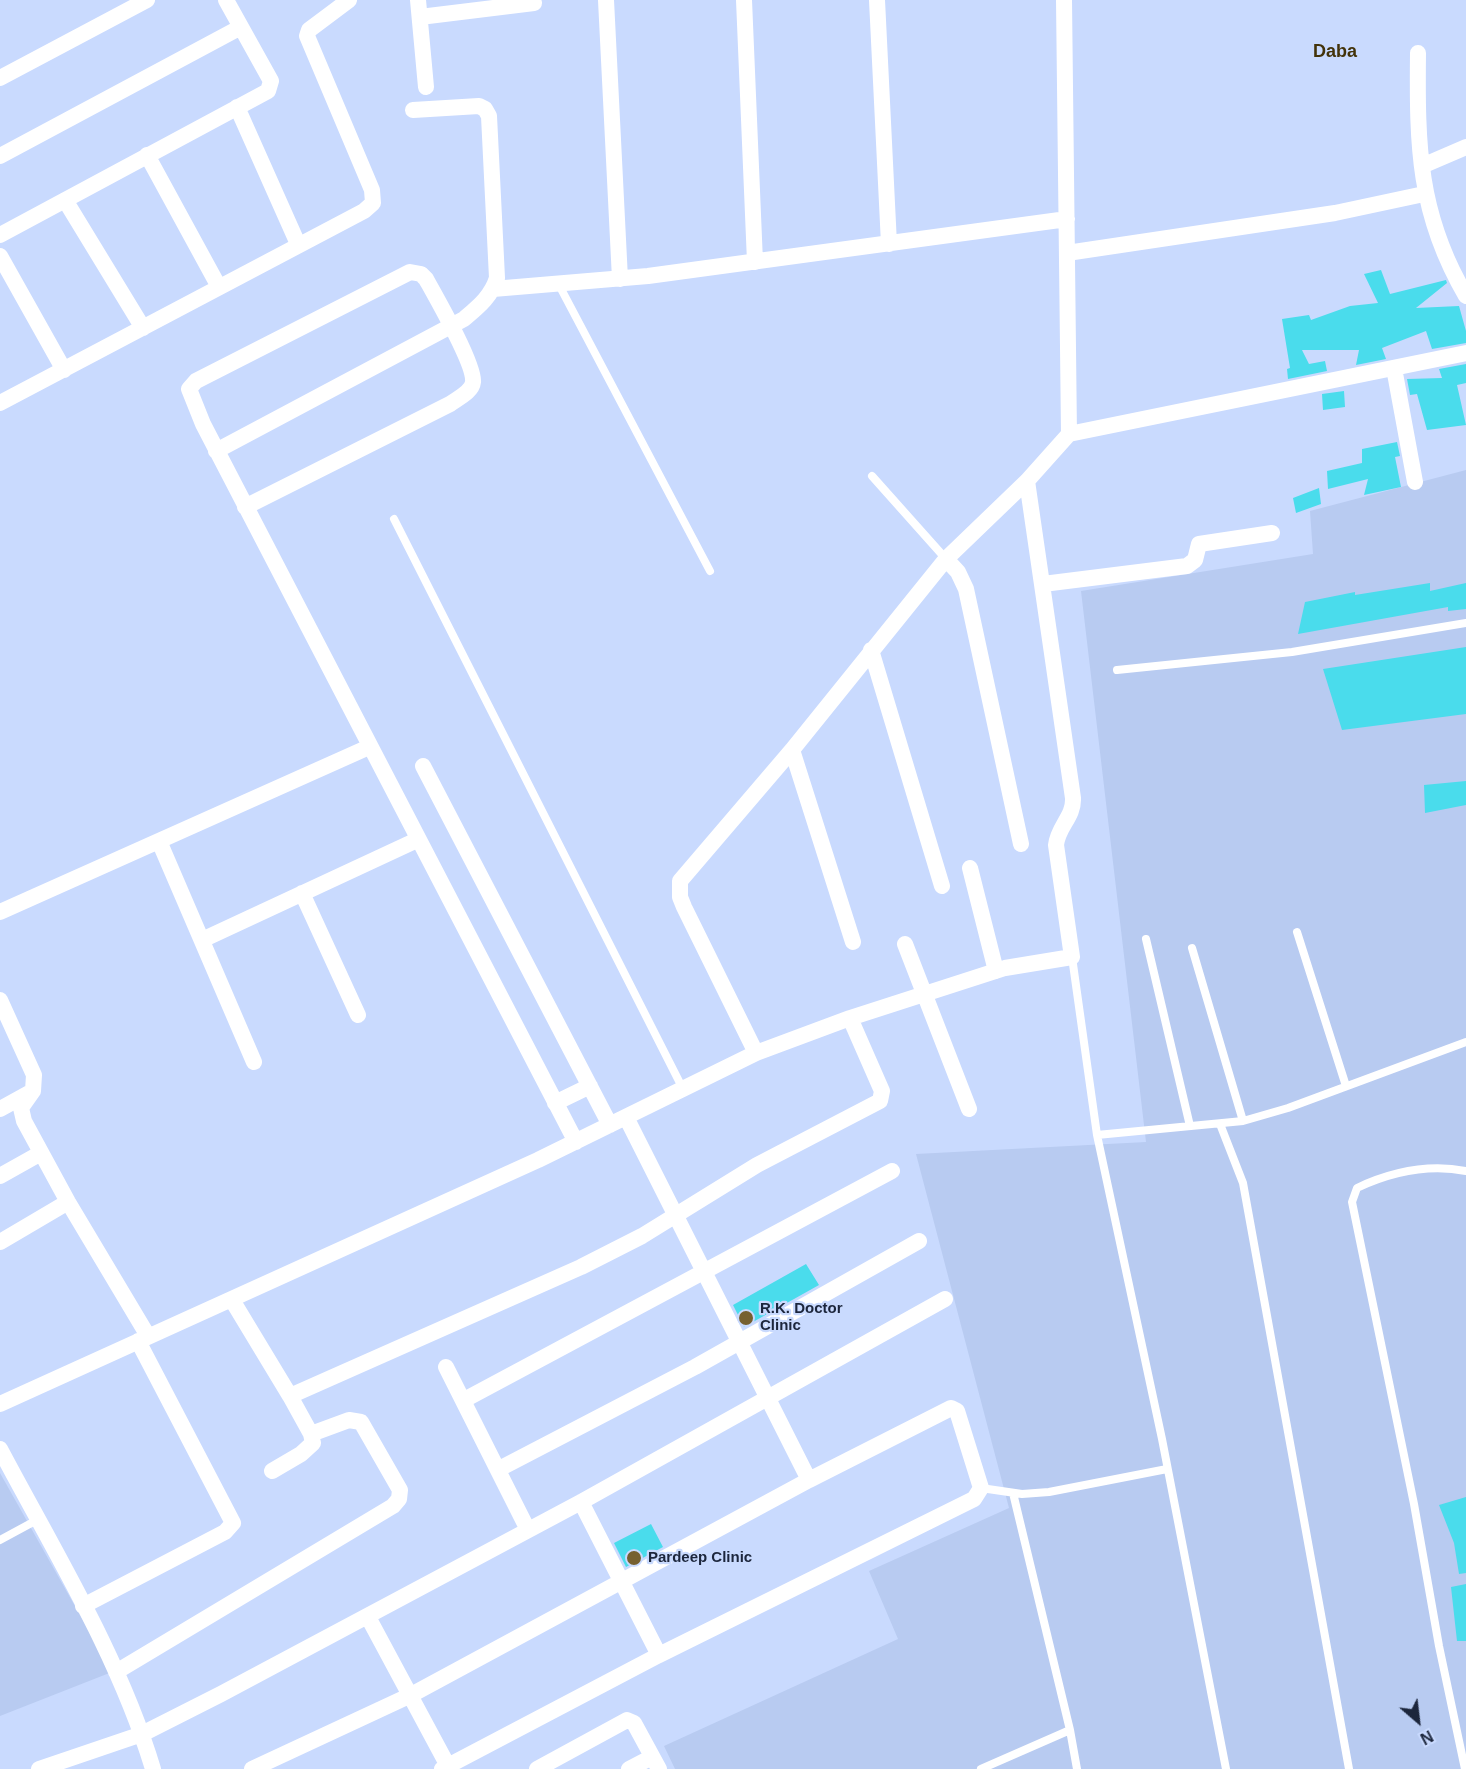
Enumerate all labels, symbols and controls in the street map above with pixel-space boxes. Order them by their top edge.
district label: Daba [1313,41,1357,63]
place label: R.K. Doctor Clinic [760,1300,843,1335]
marker: R.K. Doctor Clinic [737,1309,755,1327]
marker: Pardeep Clinic [625,1549,643,1567]
place label: Pardeep Clinic [648,1549,752,1567]
north arrow [1388,1691,1448,1751]
text: N [1418,1727,1436,1748]

